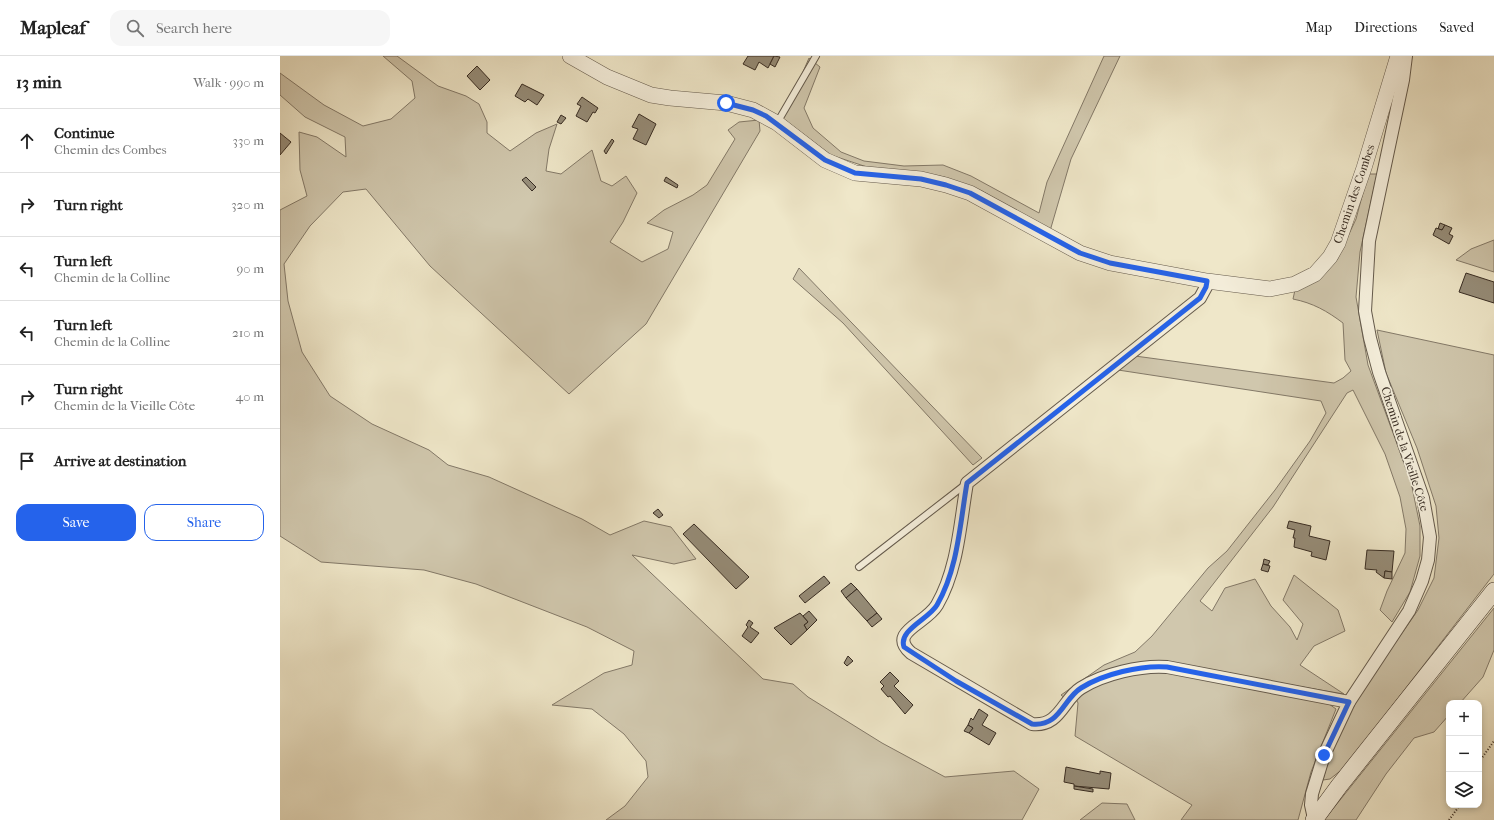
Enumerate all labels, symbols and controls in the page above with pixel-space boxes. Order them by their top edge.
search box [110,10,390,46]
text: Mapleaf [20,17,86,39]
icon: search [124,17,146,39]
text: Search here [156,19,232,37]
text: Map [1305,19,1332,36]
text: Directions [1354,19,1417,36]
text: Saved [1439,19,1474,36]
text: 13 min [16,72,62,92]
text: Walk · 990 m [193,75,264,90]
route start [717,94,735,112]
text: Continue [54,124,114,142]
icon: ahead [16,130,38,152]
text: 330 m [233,133,264,148]
text: Chemin des Combes [54,142,167,157]
street label: Chemin des Combes [1330,142,1378,245]
icon: right [16,194,38,216]
text: Turn right [54,196,123,214]
text: 320 m [231,197,264,212]
text: Turn left [54,252,112,270]
icon: left [16,258,38,280]
text: 90 m [236,261,264,276]
text: Chemin de la Colline [54,270,170,285]
text: Turn left [54,316,112,334]
icon: left [16,322,38,344]
text: 210 m [232,325,264,340]
text: Chemin de la Colline [54,334,170,349]
text: Turn right [54,380,123,398]
street label: Chemin de la Vieille Côte [1378,385,1432,513]
icon: right [16,386,38,408]
text: 40 m [236,389,264,404]
text: Chemin de la Vieille Côte [54,398,195,413]
icon: arrive [16,450,38,472]
text: Arrive at destination [54,452,186,470]
button: Save [16,504,136,541]
button: Share [144,504,264,541]
map controls [1446,700,1482,808]
button: + [1446,700,1482,736]
button: − [1446,736,1482,772]
route end [1315,746,1333,764]
button: layers [1446,772,1482,808]

